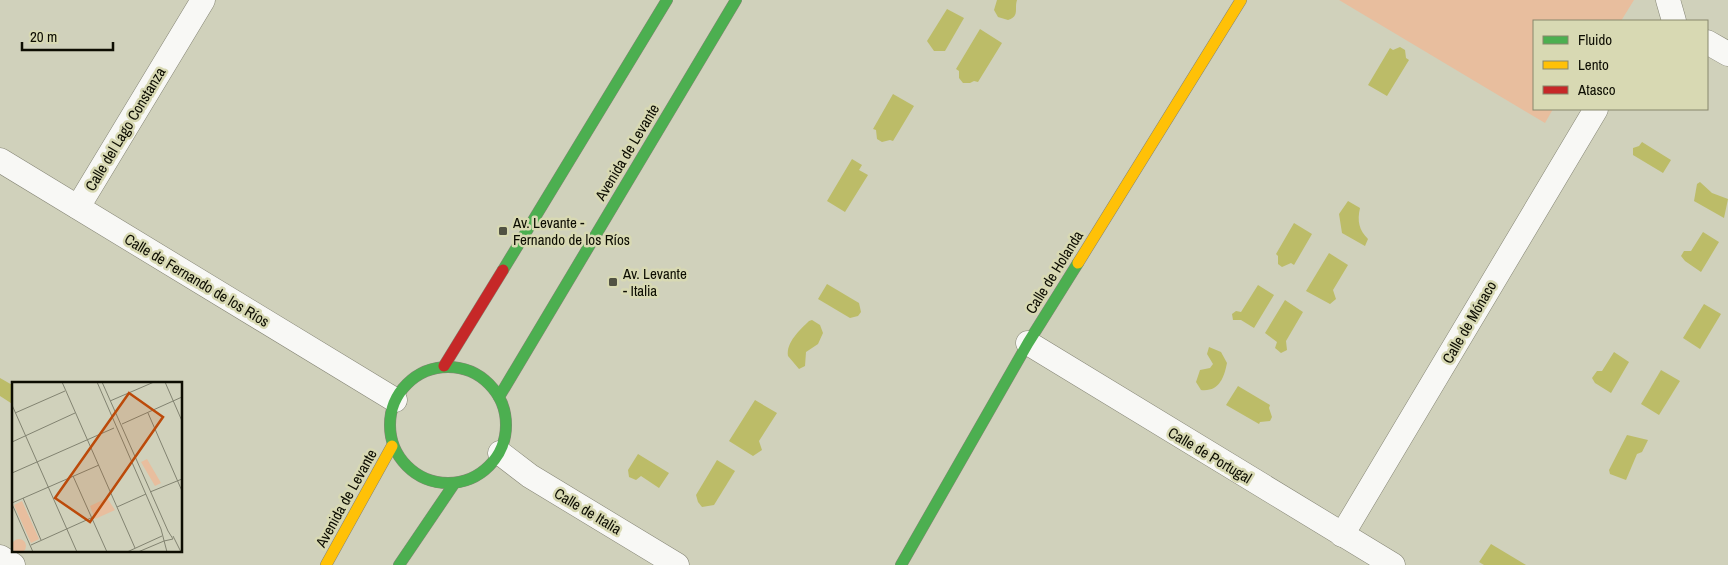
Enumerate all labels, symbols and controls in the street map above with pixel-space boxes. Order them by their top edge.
scale bar [22,20,114,52]
legend [1533,20,1708,110]
text: 20 m [30,26,57,47]
text: Fluido [1578,29,1612,50]
text: Lento [1578,54,1609,75]
street label: Calle del Lago Constanza [80,63,170,195]
text: Atasco [1577,79,1616,100]
street label: Avenida de Levante [589,100,664,205]
place label: Av. Levante - Fernando de los Ríos [512,212,630,250]
marker: Av. Levante - Fernando de los Ríos [497,225,509,237]
street label: Calle de Holanda [1020,226,1088,318]
street label: Calle de Fernando de los Ríos [121,228,273,332]
place label: Av. Levante - Italia [622,263,687,301]
marker: Av. Levante - Italia [607,276,619,288]
street label: Calle de Mónaco [1437,277,1501,367]
inset map [12,382,182,552]
street label: Calle de Portugal [1164,422,1256,488]
street label: Avenida de Levante [310,445,382,552]
street label: Calle de Italia [550,483,626,539]

